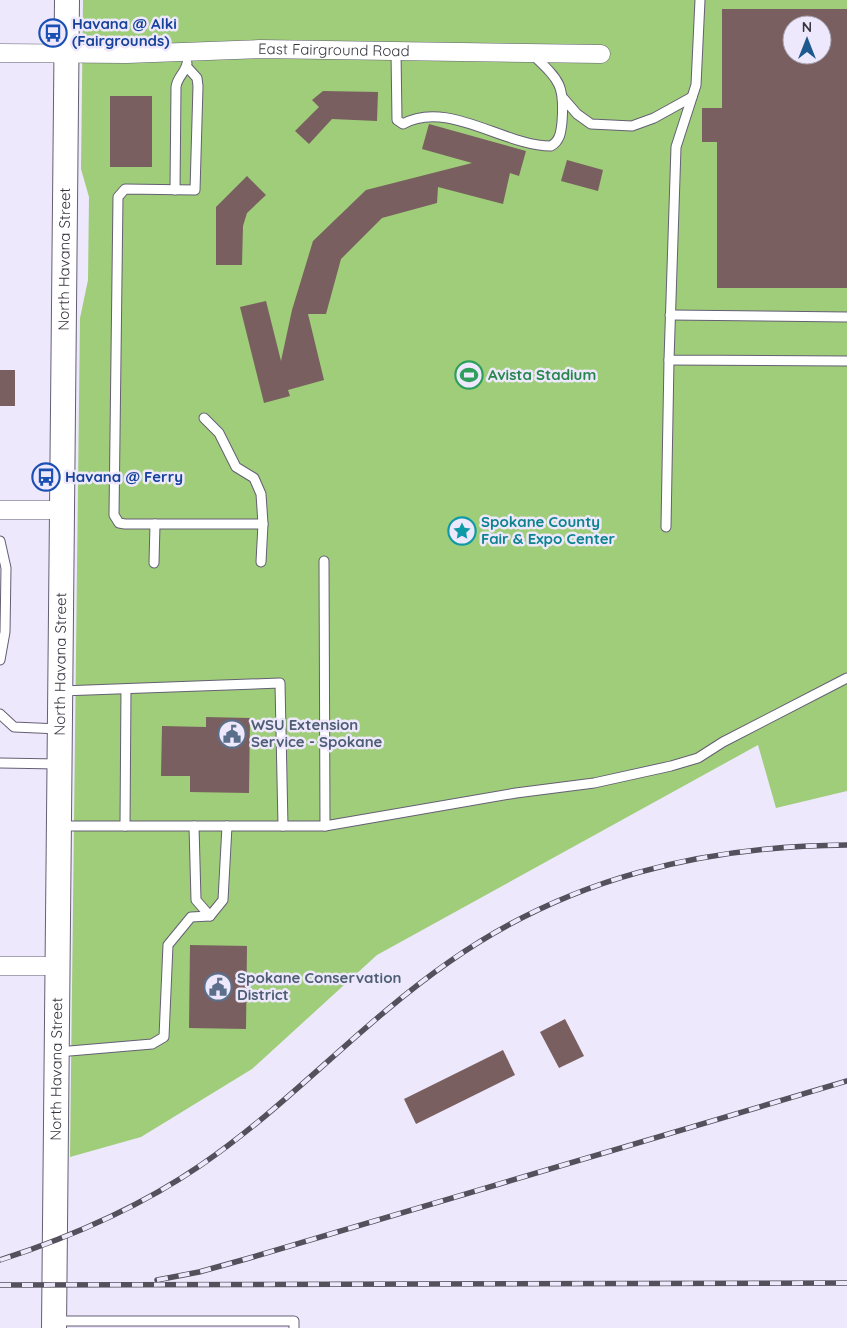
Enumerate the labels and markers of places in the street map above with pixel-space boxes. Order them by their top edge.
place label: Havana @ Alki (Fairgrounds) [72,14,177,50]
bus stop icon: Havana @ Alki (Fairgrounds) [38,18,68,48]
sports icon: Avista Stadium [454,360,484,390]
place label: Avista Stadium [488,365,596,384]
bus stop icon: Havana @ Ferry [31,462,61,492]
place label: Havana @ Ferry [65,467,183,486]
place label: Spokane County Fair & Expo Center [481,512,616,548]
place icon: Spokane County Fair & Expo Center [447,516,477,546]
place label: WSU Extension Service - Spokane [251,715,383,751]
public building icon: WSU Extension Service - Spokane [217,719,247,749]
place label: Spokane Conservation District [237,968,401,1004]
public building icon: Spokane Conservation District [203,972,233,1002]

